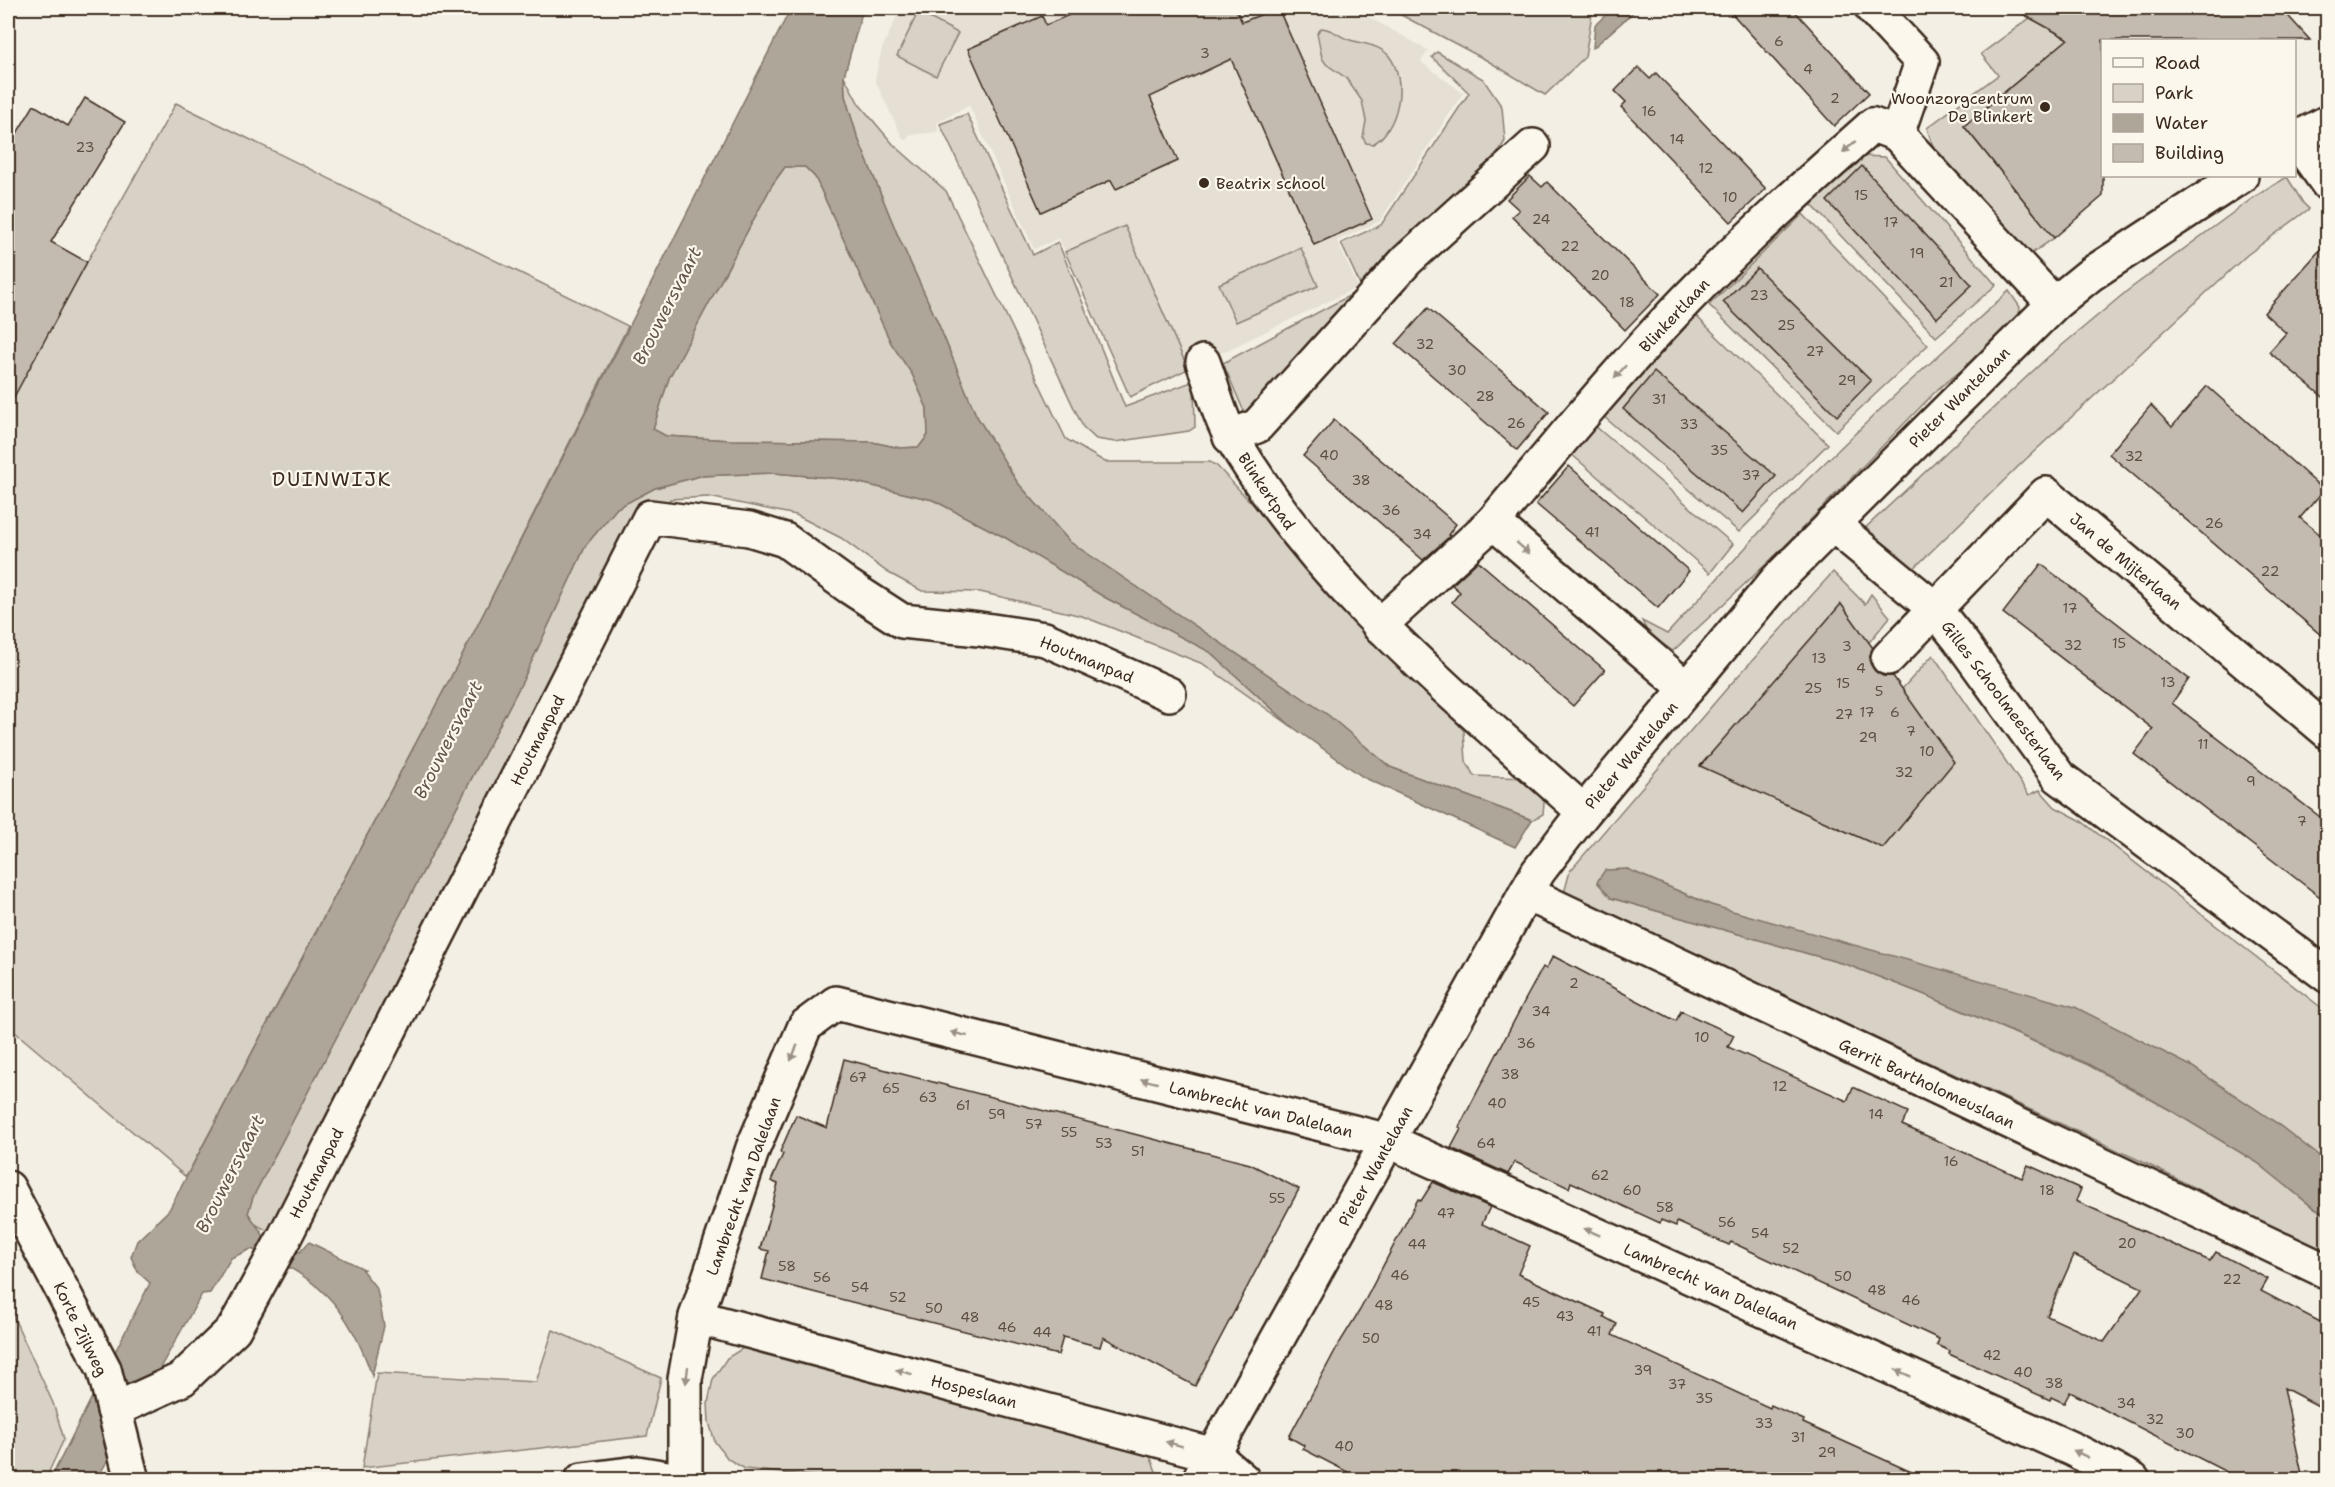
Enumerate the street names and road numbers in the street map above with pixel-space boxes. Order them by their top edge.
street label: Blinkertlaan [1635,274,1714,357]
street label: Pieter Wantelaan [1904,342,2015,452]
street label: Blinkertpad [1233,449,1300,534]
street label: Jan de Mijterlaan [2065,508,2186,615]
street label: Gilles Schoolmeesterlaan [1937,616,2071,784]
street label: Houtmanpad [1037,631,1137,688]
street label: Houtmanpad [505,691,569,789]
street label: Pieter Wantelaan [1580,697,1683,814]
street label: Gerrit Bartholomeuslaan [1835,1033,2018,1134]
street label: Lambrecht van Dalelaan [1167,1076,1355,1143]
street label: Lambrecht van Dalelaan [701,1094,786,1278]
street label: Pieter Wantelaan [1334,1102,1417,1230]
street label: Houtmanpad [284,1124,348,1222]
street label: Lambrecht van Dalelaan [1620,1238,1802,1335]
street label: Korte Zijlweg [49,1279,113,1380]
street label: Hospeslaan [928,1370,1020,1413]

